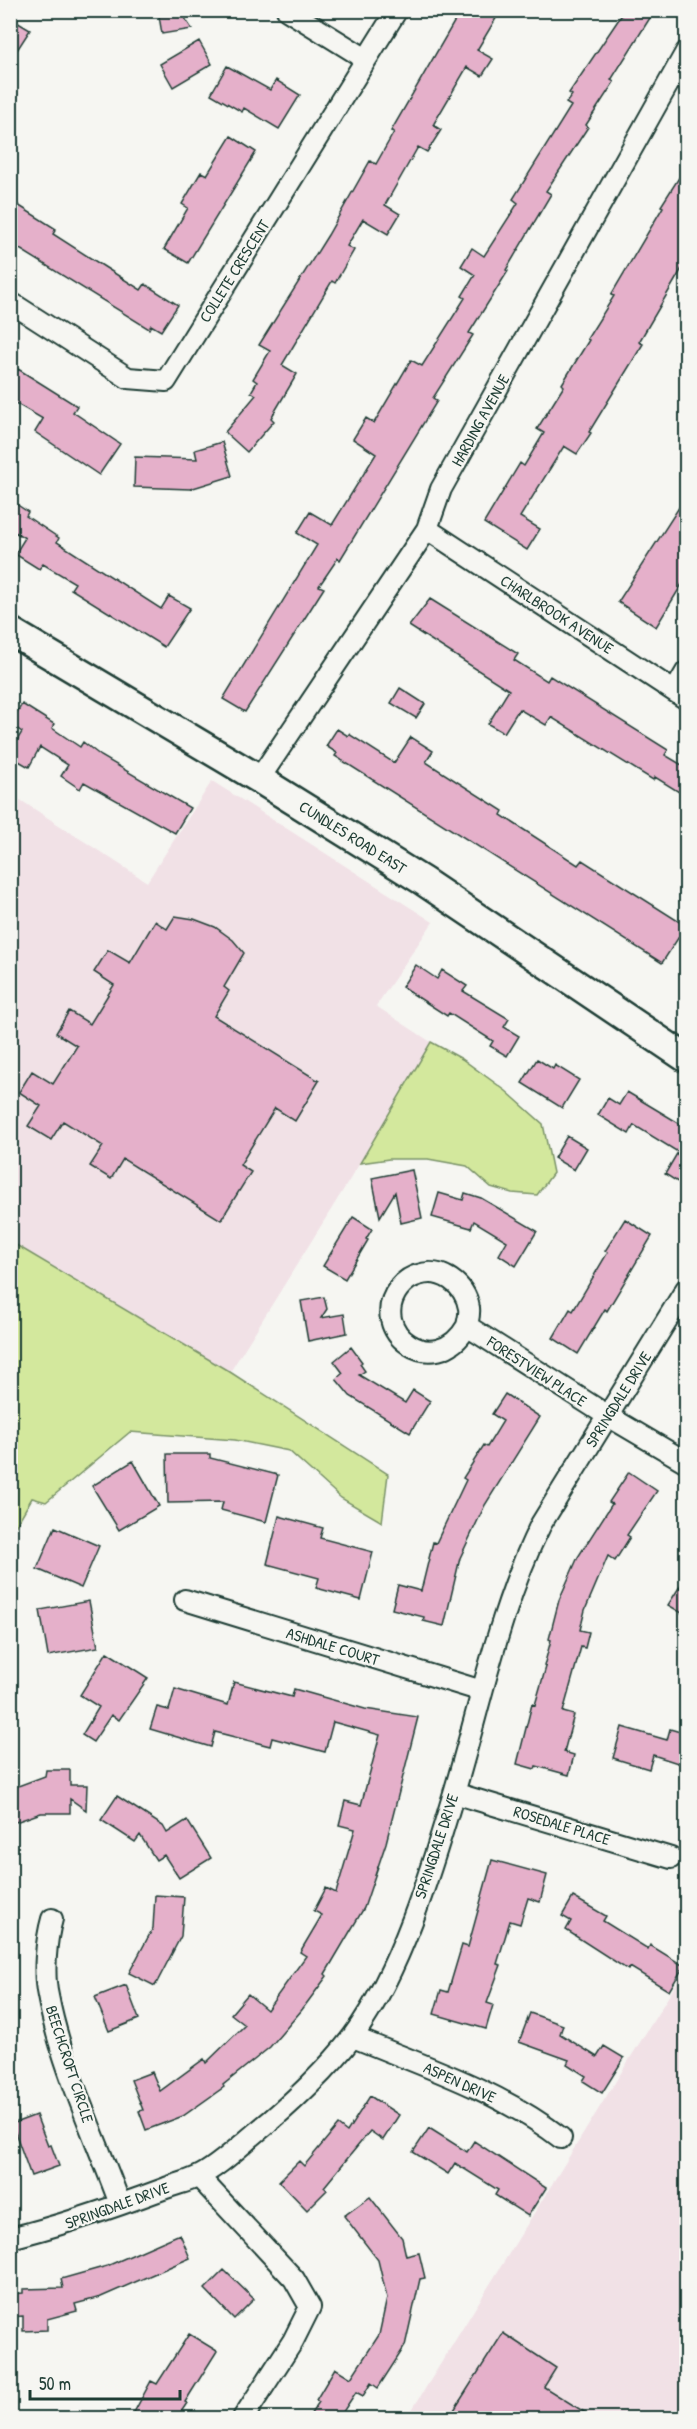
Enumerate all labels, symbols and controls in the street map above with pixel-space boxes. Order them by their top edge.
street label: COLLETE CRESCENT [194,215,275,327]
street label: HARDING AVENUE [446,370,514,470]
street label: CHARLBROOK AVENUE [496,569,618,659]
street label: CUNDLES ROAD EAST [295,795,411,879]
street label: FORESTVIEW PLACE [482,1330,591,1411]
street label: SPRINGDALE DRIVE [580,1347,656,1451]
street label: ASHDALE COURT [284,1621,383,1671]
street label: SPRINGDALE DRIVE [409,1791,463,1901]
street label: ROSEDALE PLACE [511,1800,613,1850]
street label: BEECHCROFT CIRCLE [41,2002,99,2126]
street label: ASPEN DRIVE [420,2056,500,2108]
street label: SPRINGDALE DRIVE [62,2176,172,2234]
scale bar [30,2363,180,2401]
text: 50 m [39,2371,71,2396]

